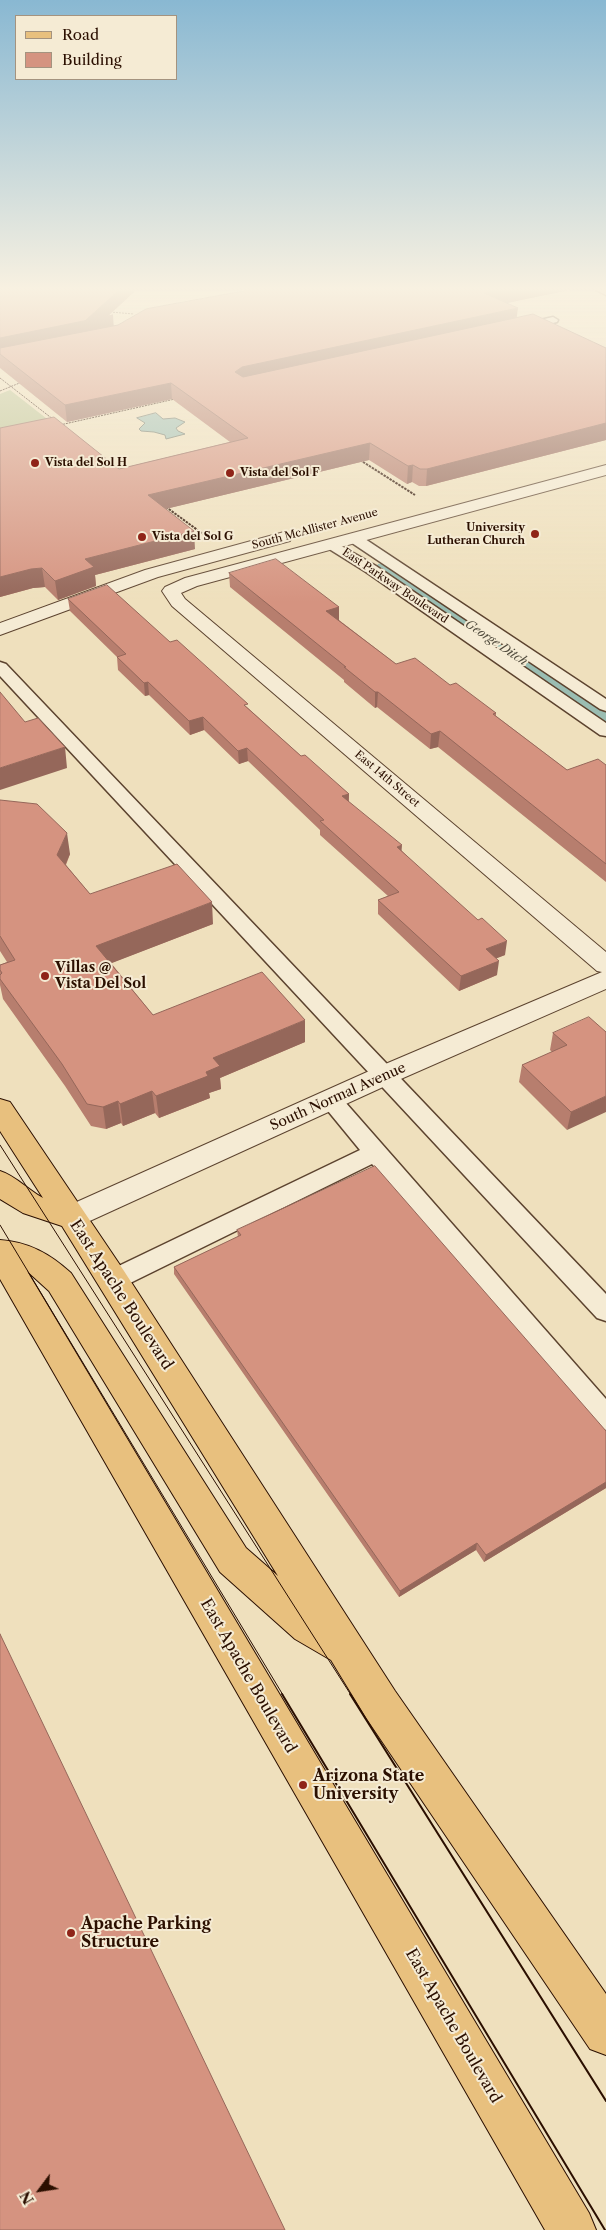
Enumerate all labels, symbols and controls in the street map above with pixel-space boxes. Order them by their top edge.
legend [15,15,178,80]
text: Road [62,25,99,44]
text: Building [62,50,122,69]
place label: Vista del Sol H [45,456,127,470]
marker: Vista del Sol H [29,457,41,469]
place label: Vista del Sol F [240,466,320,480]
marker: Vista del Sol F [224,467,236,479]
street label: South McAllister Avenue [251,506,379,552]
place label: University Lutheran Church [427,521,525,547]
marker: University Lutheran Church [529,528,541,540]
place label: Vista del Sol G [152,530,233,544]
marker: Vista del Sol G [136,531,148,543]
street label: East Parkway Boulevard [339,546,451,626]
water label: George Ditch [462,617,530,669]
street label: East 14th Street [352,748,422,810]
place label: Villas @ Vista Del Sol [55,960,146,992]
marker: Villas @ Vista Del Sol [39,970,51,982]
street label: South Normal Avenue [268,1059,408,1135]
street label: East Apache Boulevard [65,1216,177,1374]
street label: East Apache Boulevard [196,1595,300,1757]
place label: Arizona State University [313,1766,424,1804]
marker: Arizona State University [297,1779,309,1791]
place label: Apache Parking Structure [81,1914,211,1952]
marker: Apache Parking Structure [65,1927,77,1939]
street label: East Apache Boulevard [401,1945,505,2107]
north arrow [15,2165,65,2215]
text: N [16,2188,38,2208]

